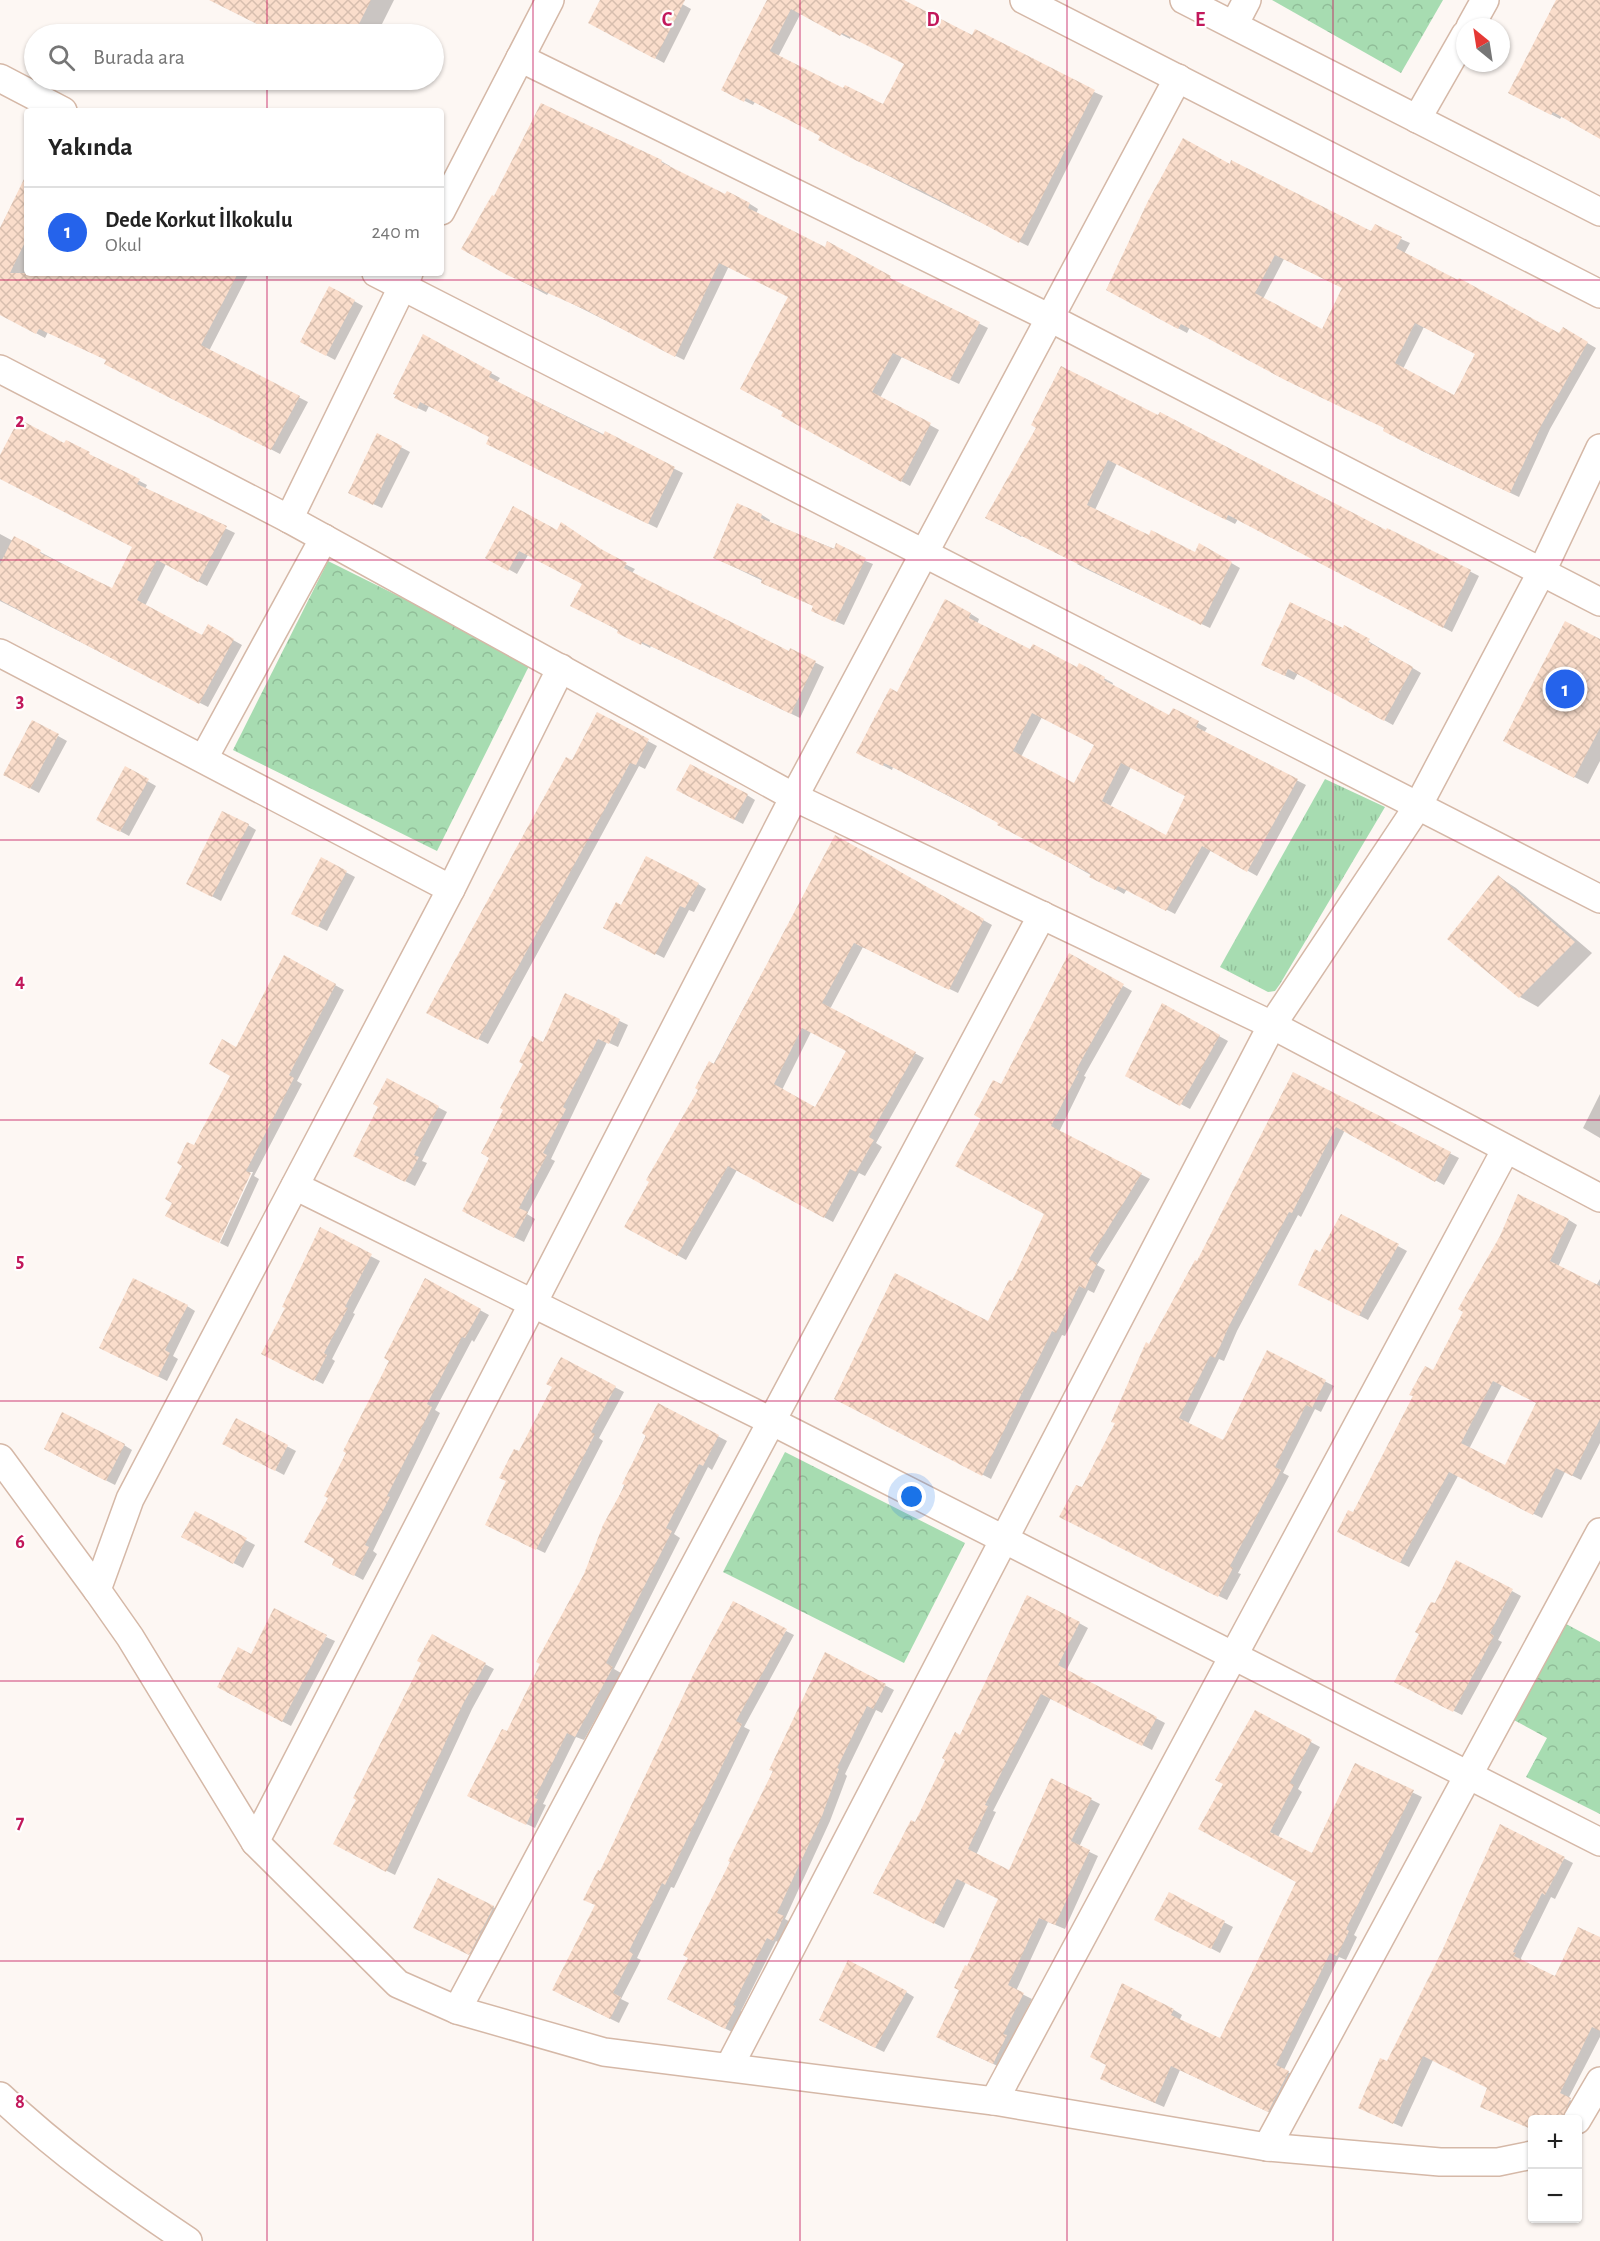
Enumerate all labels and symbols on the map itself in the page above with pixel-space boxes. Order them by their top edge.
text: C [662,10,673,30]
text: D [926,10,940,30]
text: E [1195,10,1205,30]
north arrow [1456,18,1510,72]
text: 2 [15,411,25,431]
pin: 1 [1546,666,1584,712]
text: 3 [16,691,24,711]
text: 4 [15,971,25,991]
text: 5 [16,1251,24,1271]
your location [897,1482,926,1511]
text: 6 [15,1532,25,1552]
text: 7 [16,1812,25,1832]
text: 8 [15,2092,25,2112]

